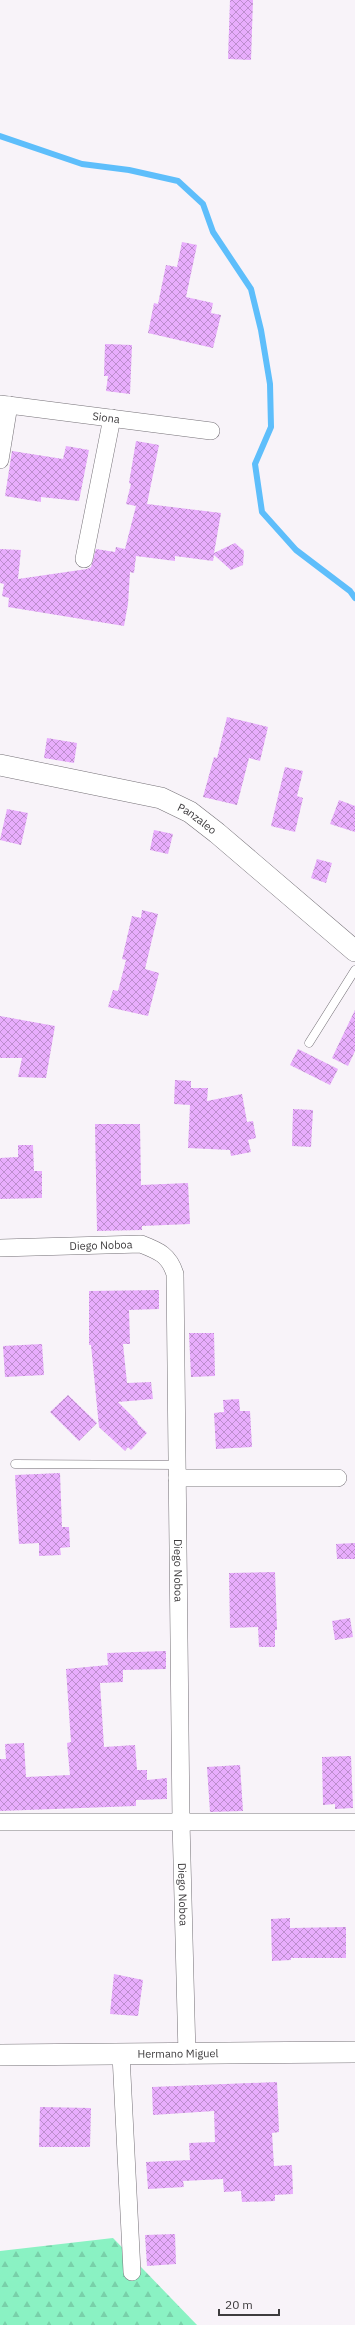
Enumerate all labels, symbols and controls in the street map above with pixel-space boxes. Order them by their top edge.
street label: Siona [92,409,121,426]
street label: Panzaleo [175,800,219,837]
street label: Diego Noboa [69,1237,133,1253]
street label: Diego Noboa [171,1539,186,1602]
street label: Diego Noboa [175,1863,191,1926]
street label: Hermano Miguel [137,2046,219,2061]
scale bar [219,2291,279,2317]
text: 20 m [225,2297,253,2312]

